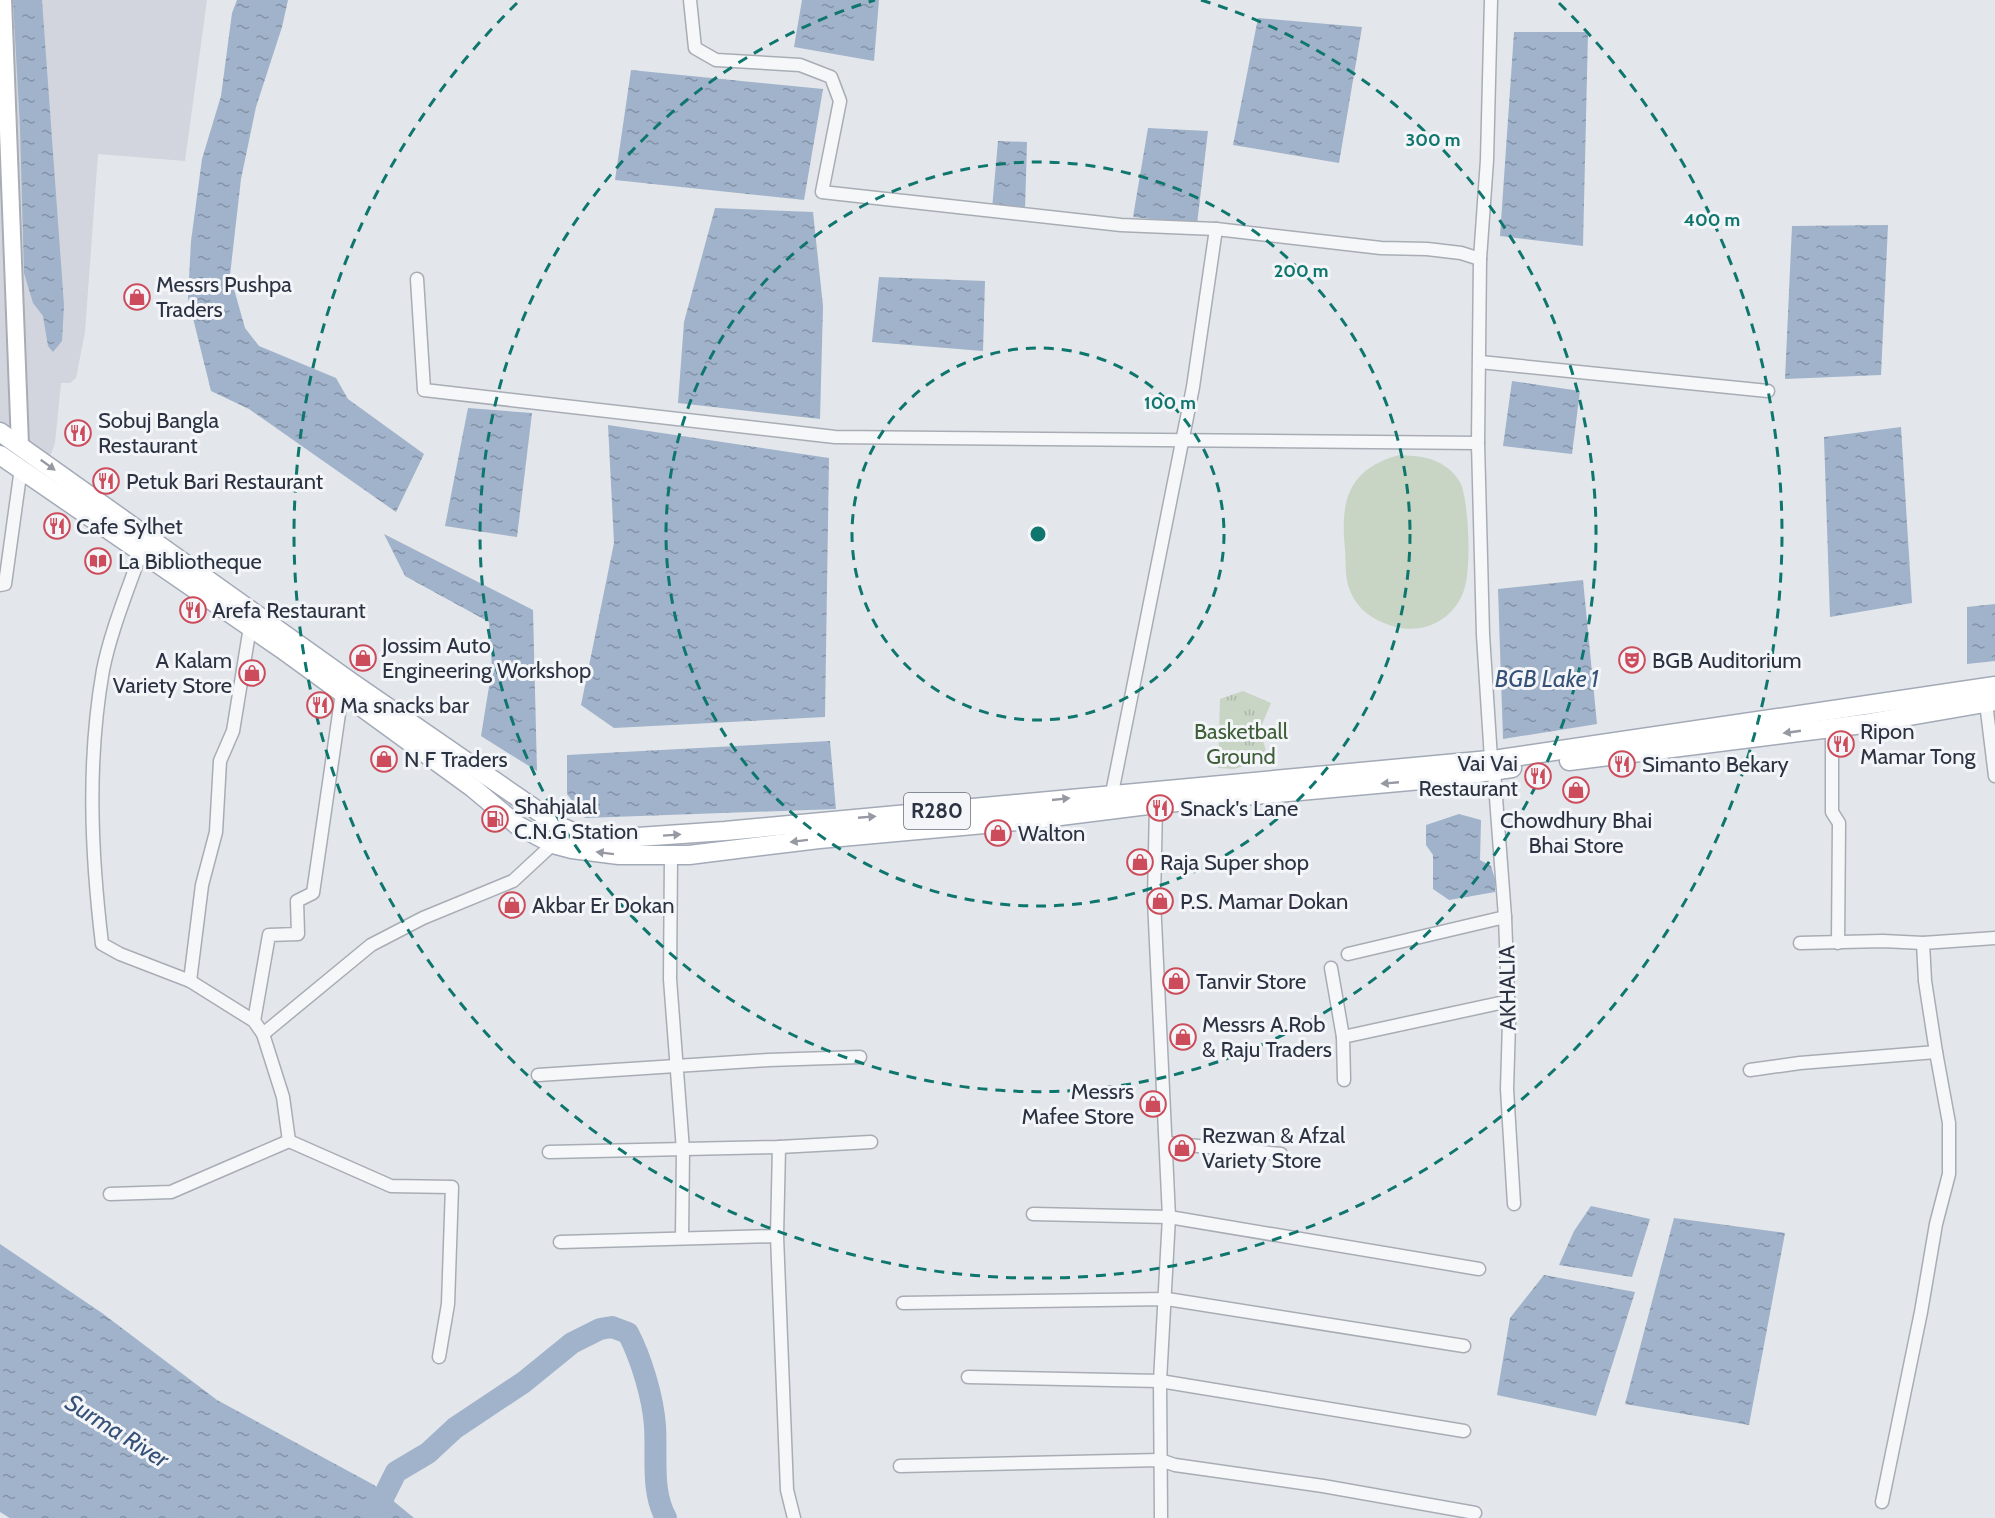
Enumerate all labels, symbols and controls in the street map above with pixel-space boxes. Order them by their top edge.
text: 300 m [1406,129,1460,151]
text: 400 m [1684,209,1740,231]
text: 200 m [1274,260,1328,282]
place label: Messrs Pushpa Traders [156,271,292,323]
shop icon: Messrs Pushpa Traders [122,282,152,312]
text: 100 m [1144,392,1196,414]
place label: Sobuj Bangla Restaurant [98,407,219,459]
restaurant icon: Sobuj Bangla Restaurant [63,418,93,448]
one-way arrow [41,459,56,471]
restaurant icon: Petuk Bari Restaurant [91,466,121,496]
place label: Petuk Bari Restaurant [126,468,324,495]
restaurant icon: Cafe Sylhet [42,511,72,541]
place label: Cafe Sylhet [76,513,183,540]
centre of rings [1028,524,1048,544]
library icon: La Bibliotheque [83,546,113,576]
place label: La Bibliotheque [118,548,262,575]
restaurant icon: Arefa Restaurant [178,595,208,625]
place label: Arefa Restaurant [212,597,366,624]
place label: Jossim Auto Engineering Workshop [381,632,591,684]
shop icon: Jossim Auto Engineering Workshop [348,643,378,673]
theatre icon: BGB Auditorium [1617,645,1647,675]
place label: A Kalam Variety Store [113,647,232,699]
place label: BGB Auditorium [1652,647,1802,674]
shop icon: A Kalam Variety Store [237,658,267,688]
water label: BGB Lake 1 [1495,664,1599,693]
restaurant icon: Ma snacks bar [305,690,335,720]
place label: Ma snacks bar [340,692,469,719]
park label: Basketball Ground [1194,718,1289,770]
place label: Ripon Mamar Tong [1860,718,1976,770]
one-way arrow [1782,727,1801,737]
restaurant icon: Ripon Mamar Tong [1826,729,1856,759]
shop icon: N F Traders [369,744,399,774]
place label: N F Traders [404,746,508,773]
restaurant icon: Simanto Bekary [1607,749,1637,779]
place label: Vai Vai Restaurant [1418,750,1519,802]
place label: Simanto Bekary [1642,751,1789,778]
restaurant icon: Vai Vai Restaurant [1523,761,1553,791]
shop icon: Chowdhury Bhai Bhai Store [1561,775,1591,805]
one-way arrow [1381,778,1400,788]
place label: Shahjalal C.N.G Station [514,793,638,845]
road number: R280 [904,793,970,829]
restaurant icon: Snack's Lane [1145,793,1175,823]
one-way arrow [1051,794,1070,804]
place label: Snack's Lane [1180,795,1298,822]
fuel station icon: Shahjalal C.N.G Station [480,804,510,834]
place label: Chowdhury Bhai Bhai Store [1500,807,1652,859]
one-way arrow [857,812,876,822]
shop icon: Walton [983,818,1013,848]
place label: Walton [1018,820,1085,847]
one-way arrow [663,830,682,840]
one-way arrow [790,837,809,846]
shop icon: Raja Super shop [1125,847,1155,877]
one-way arrow [596,849,615,858]
place label: Raja Super shop [1160,849,1309,876]
shop icon: P.S. Mamar Dokan [1145,886,1175,916]
place label: P.S. Mamar Dokan [1180,888,1348,915]
shop icon: Akbar Er Dokan [497,890,527,920]
place label: Akbar Er Dokan [532,892,675,919]
street label: AKHALIA [1493,945,1522,1031]
shop icon: Tanvir Store [1161,966,1191,996]
place label: Tanvir Store [1196,968,1306,995]
place label: Messrs A.Rob & Raju Traders [1202,1011,1332,1063]
shop icon: Messrs A.Rob & Raju Traders [1168,1022,1198,1052]
place label: Messrs Mafee Store [1021,1078,1134,1130]
shop icon: Messrs Mafee Store [1138,1089,1168,1119]
place label: Rezwan & Afzal Variety Store [1202,1122,1346,1174]
shop icon: Rezwan & Afzal Variety Store [1167,1133,1197,1163]
water label: Surma River [60,1387,176,1475]

